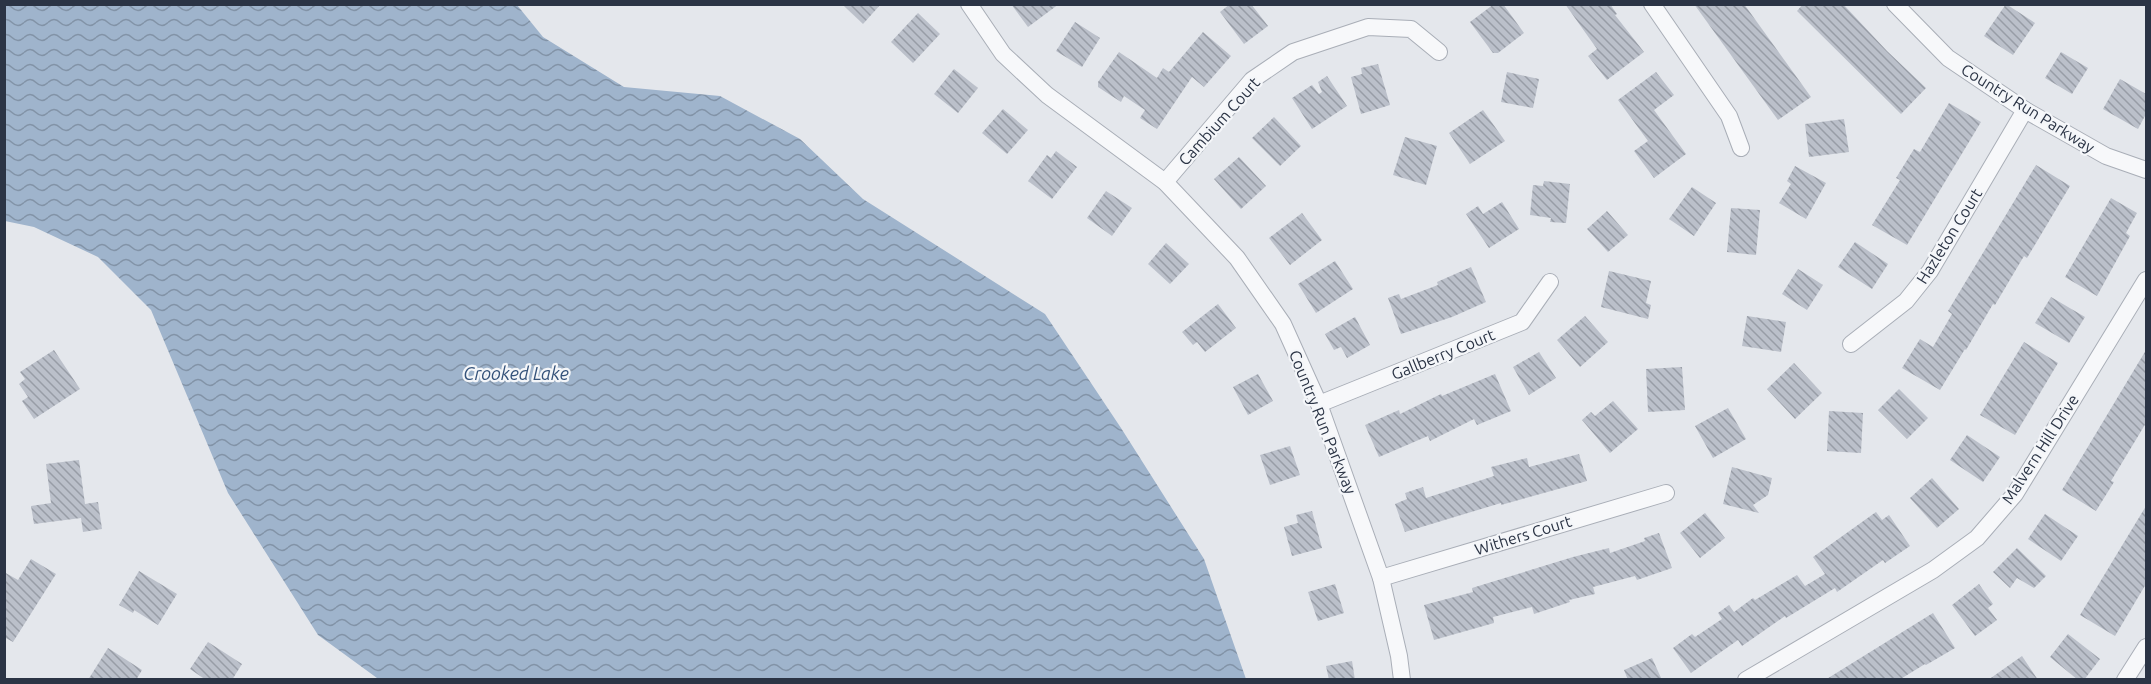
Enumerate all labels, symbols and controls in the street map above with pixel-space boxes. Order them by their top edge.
street label: Country Run Parkway [1958,60,2098,156]
street label: Cambium Court [1175,73,1264,169]
street label: Hazleton Court [1913,184,1986,287]
street label: Gallberry Court [1389,325,1498,383]
street label: Country Run Parkway [1286,347,1360,497]
water label: Crooked Lake [463,363,569,383]
street label: Malvern Hill Drive [1998,391,2082,507]
street label: Withers Court [1472,511,1574,558]

